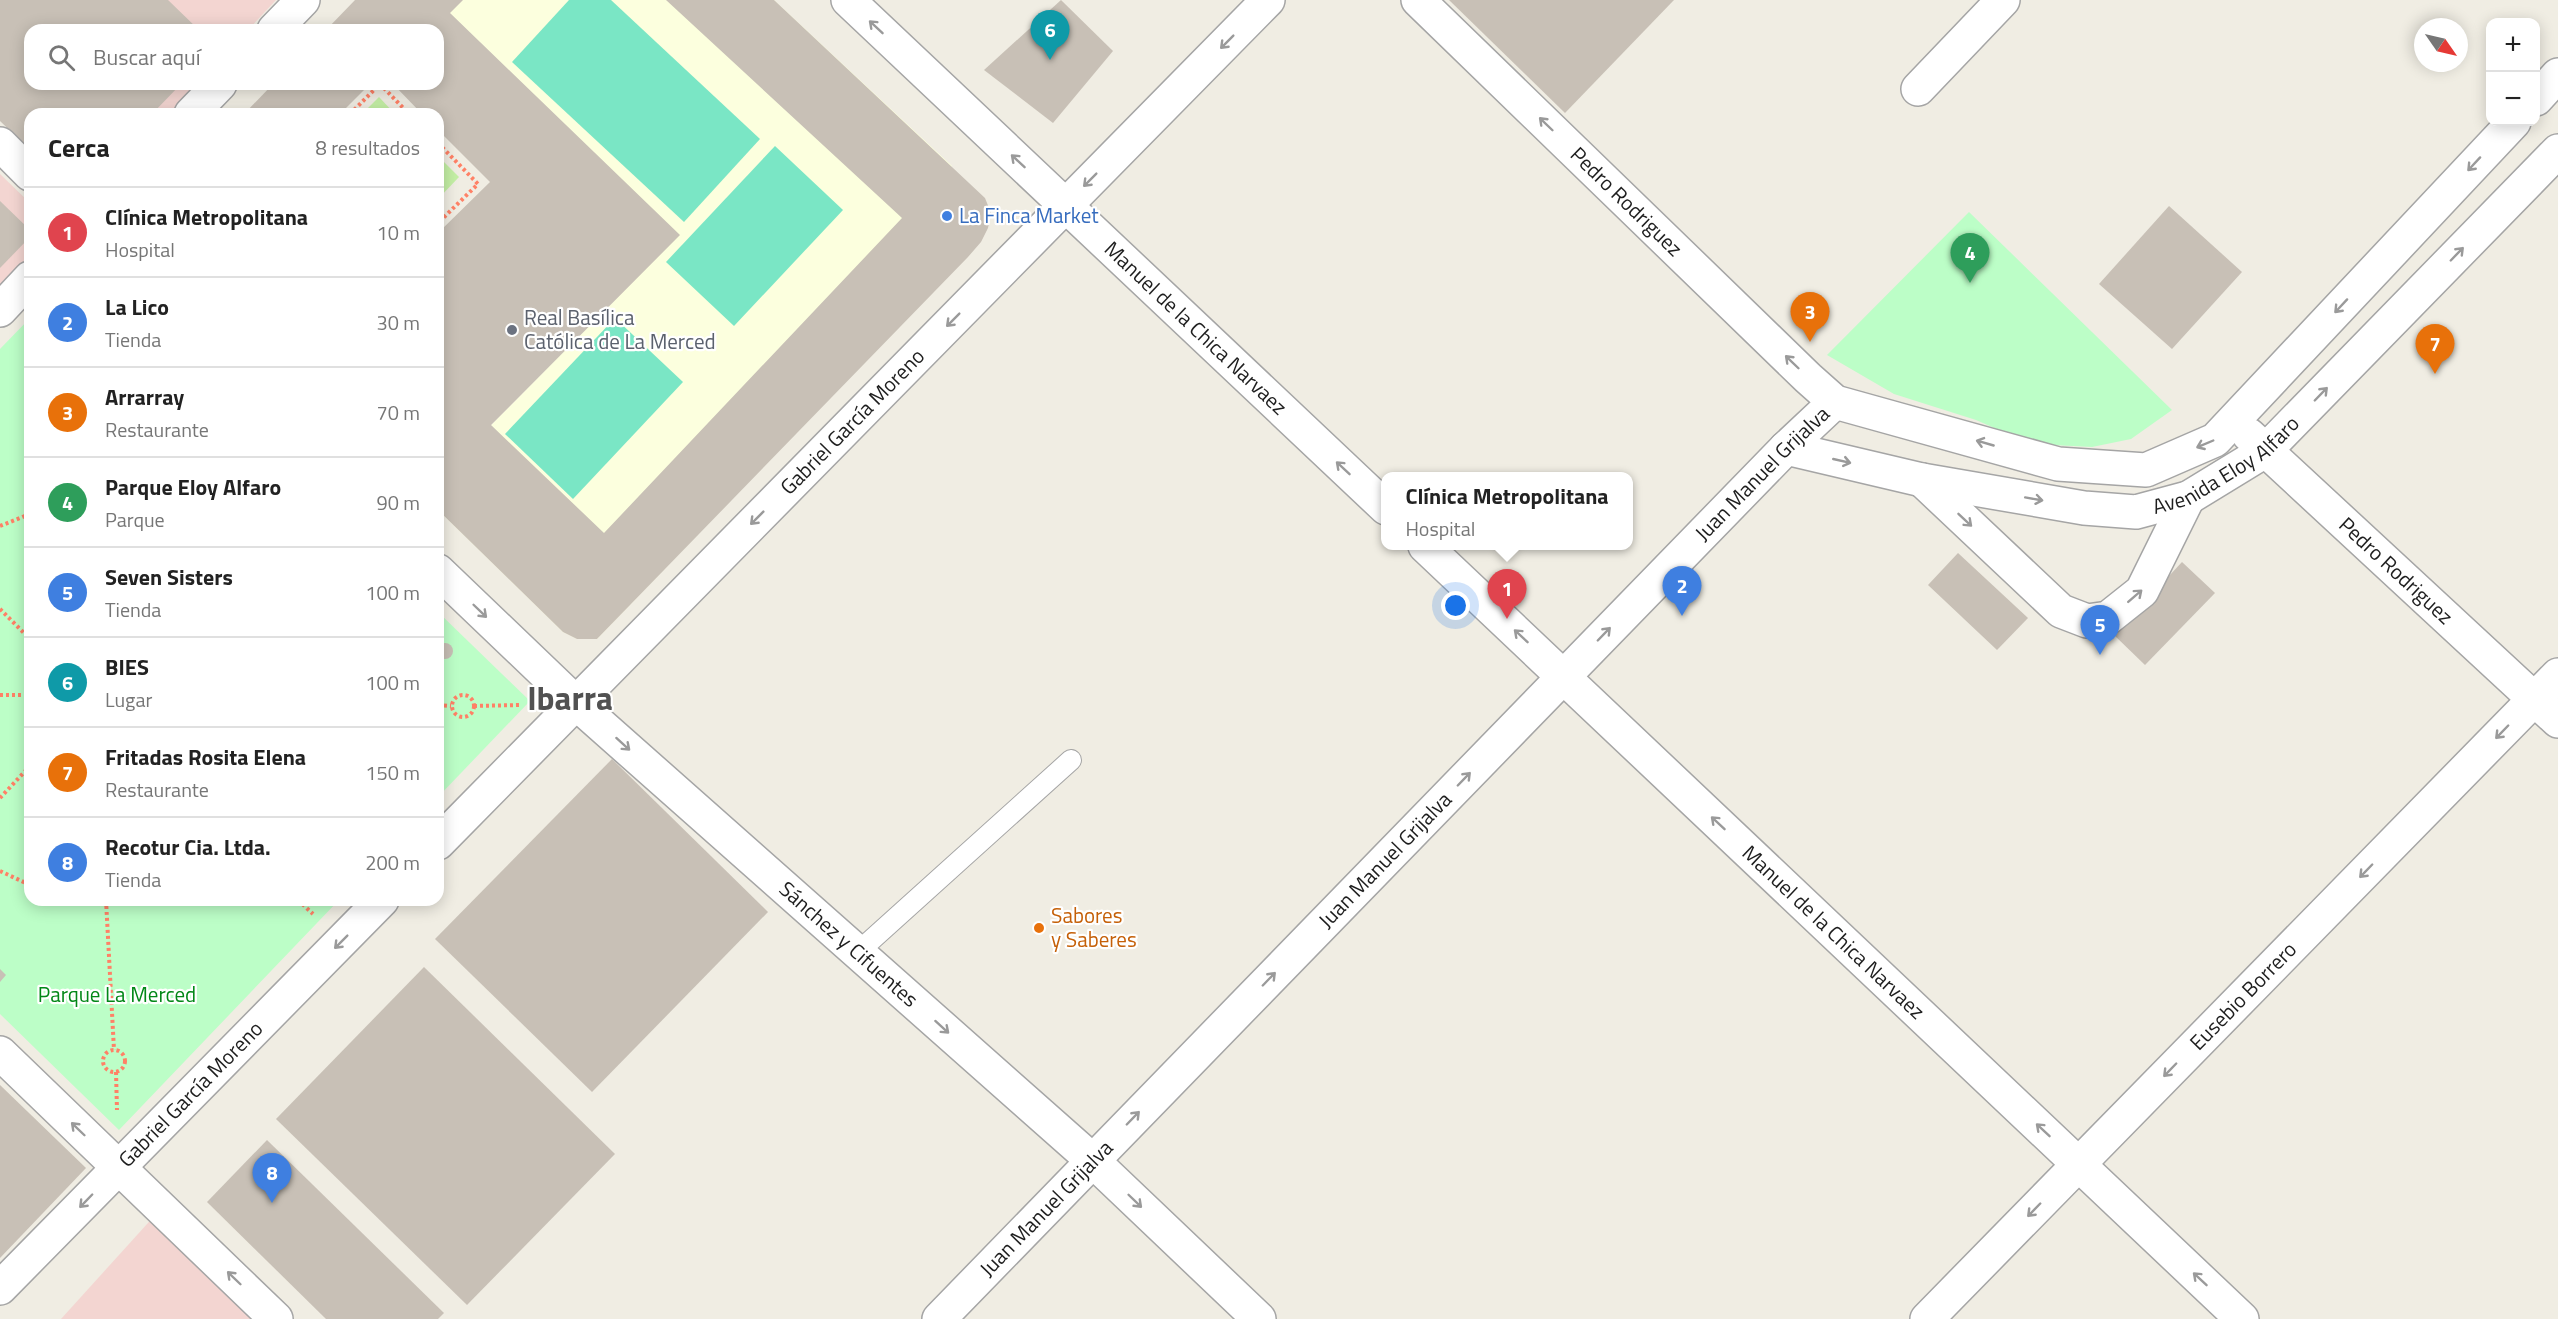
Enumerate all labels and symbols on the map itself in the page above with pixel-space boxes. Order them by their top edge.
pin: 6 [1030,10,1070,60]
north arrow [2414,18,2468,72]
one-way arrow [869,20,884,34]
one-way arrow [1220,34,1234,49]
one-way arrow [1539,117,1554,132]
street label: Pedro Rodriguez [1563,139,1690,263]
one-way arrow [1011,154,1026,168]
one-way arrow [2468,156,2482,171]
one-way arrow [1083,173,1097,188]
place label: La Finca Market [959,199,1099,231]
marker: La Finca Market [940,209,954,223]
street label: Manuel de la Chica Narvaez [1098,233,1295,422]
pin: 4 [1950,234,1990,283]
one-way arrow [2450,247,2464,262]
pin: 3 [1790,292,1830,342]
one-way arrow [2334,299,2348,314]
place label: Real Basílica Católica de La Merced [524,301,716,357]
one-way arrow [946,312,961,327]
marker: Real Basílica Católica de La Merced [505,323,519,337]
pin: 7 [2416,324,2454,374]
street label: Gabriel García Moreno [772,341,932,502]
one-way arrow [1784,355,1799,370]
one-way arrow [2313,386,2328,401]
street label: Juan Manuel Grijalva [1687,398,1837,548]
street label: Avenida Eloy Alfaro [2149,408,2306,522]
one-way arrow [1976,437,1995,449]
one-way arrow [2196,439,2214,451]
one-way arrow [1832,456,1852,467]
one-way arrow [1336,461,1351,475]
one-way arrow [2023,494,2043,505]
street label: Pedro Rodriguez [2332,509,2461,631]
one-way arrow [750,511,765,526]
one-way arrow [1957,513,1972,527]
pin: 2 [1662,566,1702,616]
pin: 1 [1488,570,1526,619]
one-way arrow [2127,589,2142,603]
your location [1441,591,1470,620]
one-way arrow [473,604,488,618]
pin: 5 [2080,606,2120,655]
one-way arrow [1597,627,1611,642]
one-way arrow [1513,629,1528,643]
district label: Ibarra [527,673,613,723]
one-way arrow [2495,724,2510,739]
one-way arrow [615,737,630,751]
one-way arrow [1456,771,1471,786]
street label: Juan Manuel Grijalva [1310,784,1459,935]
one-way arrow [1711,816,1726,830]
street label: Manuel de la Chica Narvaez [1735,837,1933,1026]
one-way arrow [2358,864,2373,879]
street label: Sánchez y Cifuentes [772,873,926,1014]
place label: Sabores y Saberes [1051,899,1137,955]
marker: Sabores y Saberes [1032,921,1046,935]
one-way arrow [333,934,348,949]
street label: Eusebio Borrero [2182,934,2304,1057]
one-way arrow [1262,971,1276,986]
park label: Parque La Merced [38,978,196,1010]
street label: Gabriel García Moreno [110,1013,270,1174]
one-way arrow [934,1020,949,1034]
one-way arrow [2163,1063,2178,1078]
one-way arrow [1126,1111,1141,1126]
one-way arrow [71,1121,86,1136]
one-way arrow [2035,1123,2050,1138]
street label: Juan Manuel Grijalva [972,1132,1120,1283]
pin: 8 [252,1154,292,1203]
one-way arrow [79,1193,94,1208]
one-way arrow [1127,1194,1142,1208]
one-way arrow [2027,1202,2041,1217]
one-way arrow [227,1272,242,1286]
one-way arrow [2192,1272,2207,1286]

